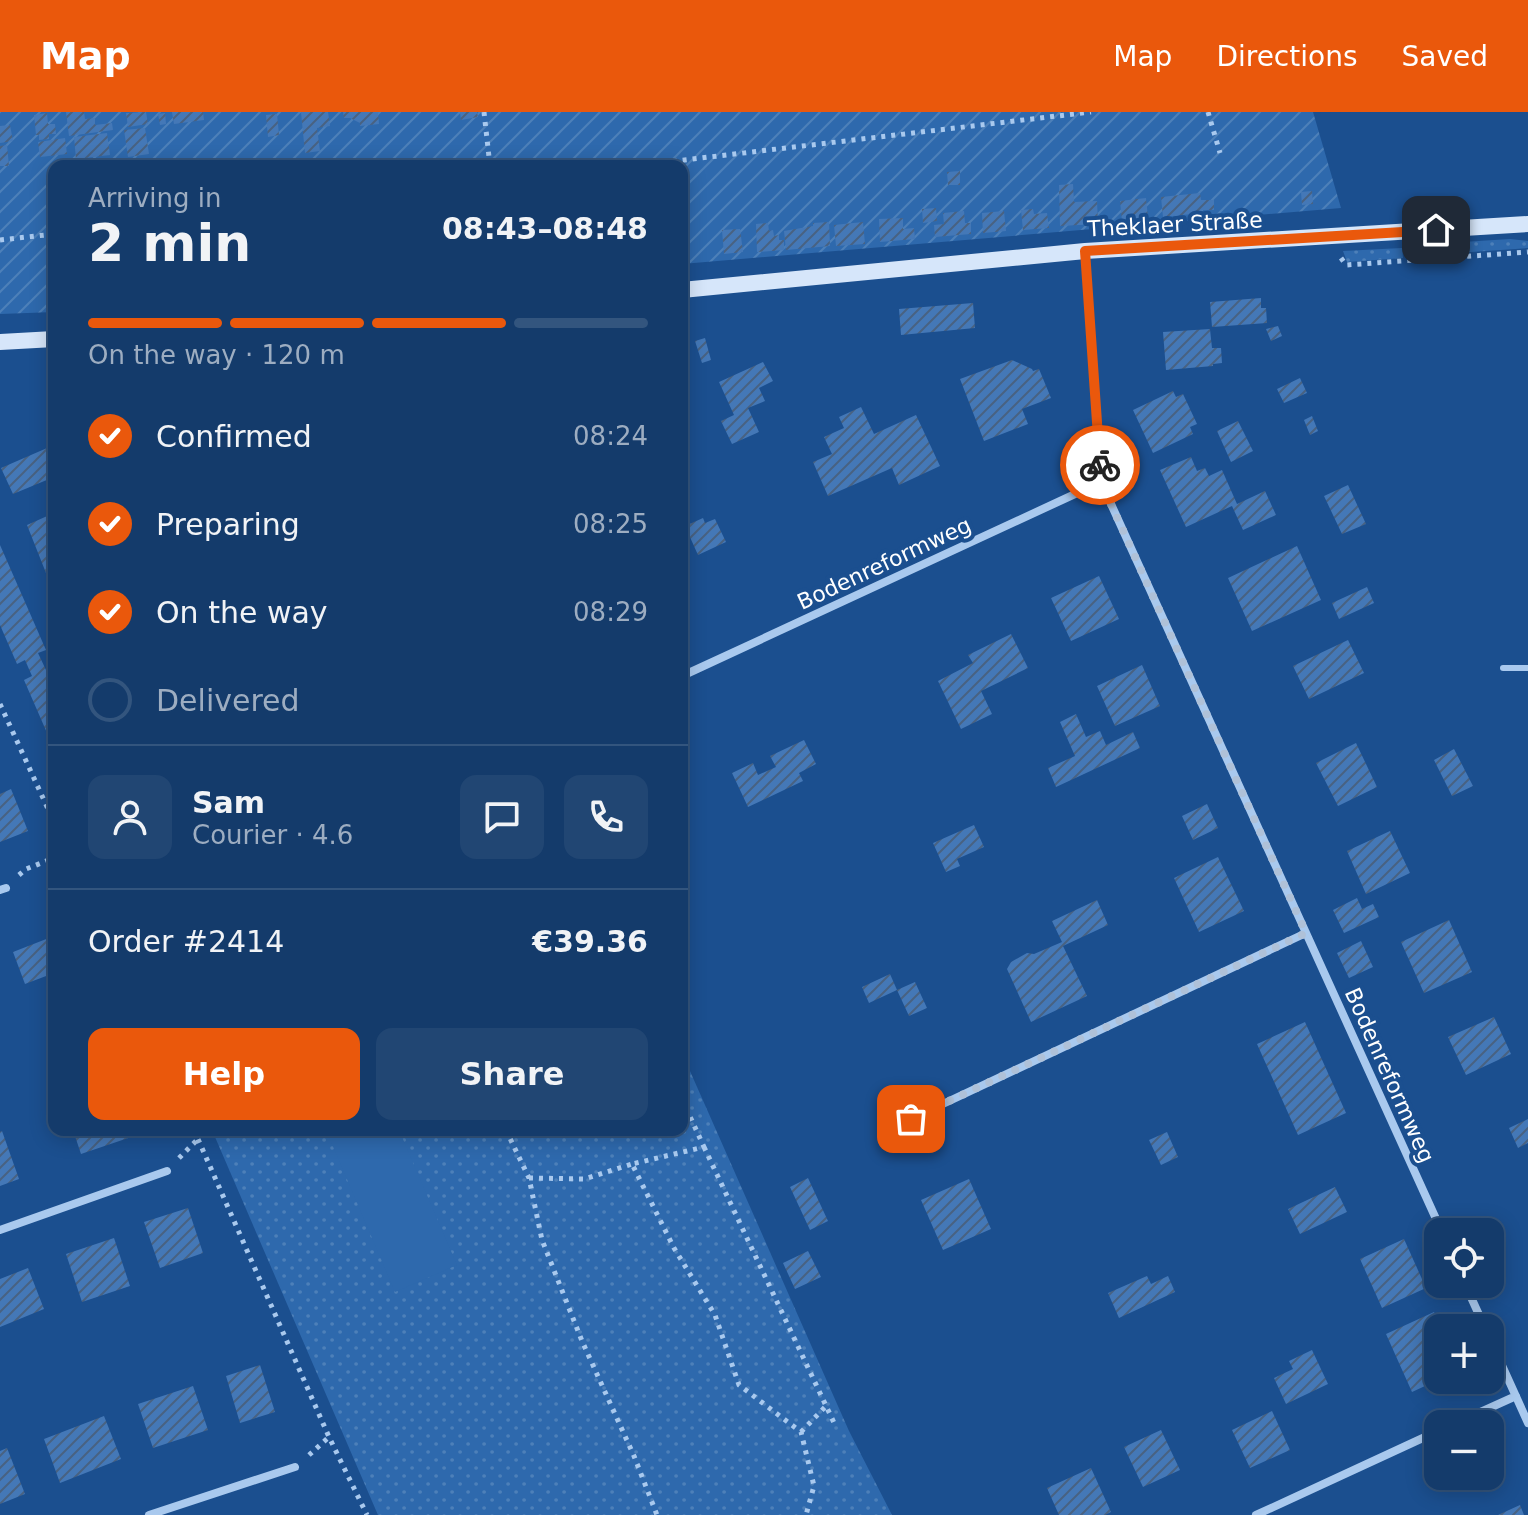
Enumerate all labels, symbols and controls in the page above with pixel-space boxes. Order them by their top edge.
text: Map [40,34,131,78]
text: Map [1113,40,1172,73]
text: Directions [1216,40,1357,73]
text: Saved [1401,40,1488,73]
text: Arriving in [88,183,222,213]
pin [1402,196,1470,264]
street label: Theklaer Straße [1086,207,1263,242]
icon: home [1414,208,1458,252]
text: 08:43–08:48 [442,211,648,246]
text: 2 min [88,213,251,273]
text: On the way · 120 m [88,340,345,370]
icon: check [88,414,132,458]
text: Confirmed [156,419,312,454]
text: 08:24 [573,421,648,451]
courier [1060,425,1140,505]
icon: bike [1078,443,1122,487]
icon: check [88,502,132,546]
text: Preparing [156,507,300,542]
text: 08:25 [573,509,648,539]
street label: Bodenreformweg [793,512,975,615]
icon: check [88,590,132,634]
text: On the way [156,595,328,630]
text: 08:29 [573,597,648,627]
text: Delivered [156,683,300,718]
button: person [88,775,172,859]
button: chat [460,775,544,859]
button: phone [564,775,648,859]
text: Sam [192,785,265,820]
text: Courier · 4.6 [192,820,353,850]
text: Order #2414 [88,924,284,959]
text: €39.36 [532,924,648,959]
street label: Bodenreformweg [1340,984,1439,1167]
button: Help [88,1028,360,1120]
button: Share [376,1028,648,1120]
pin [877,1085,945,1153]
icon: bag [889,1097,933,1141]
map controls [1424,1218,1504,1490]
button: locate [1424,1218,1504,1298]
button: + [1424,1314,1504,1394]
button: − [1424,1410,1504,1490]

